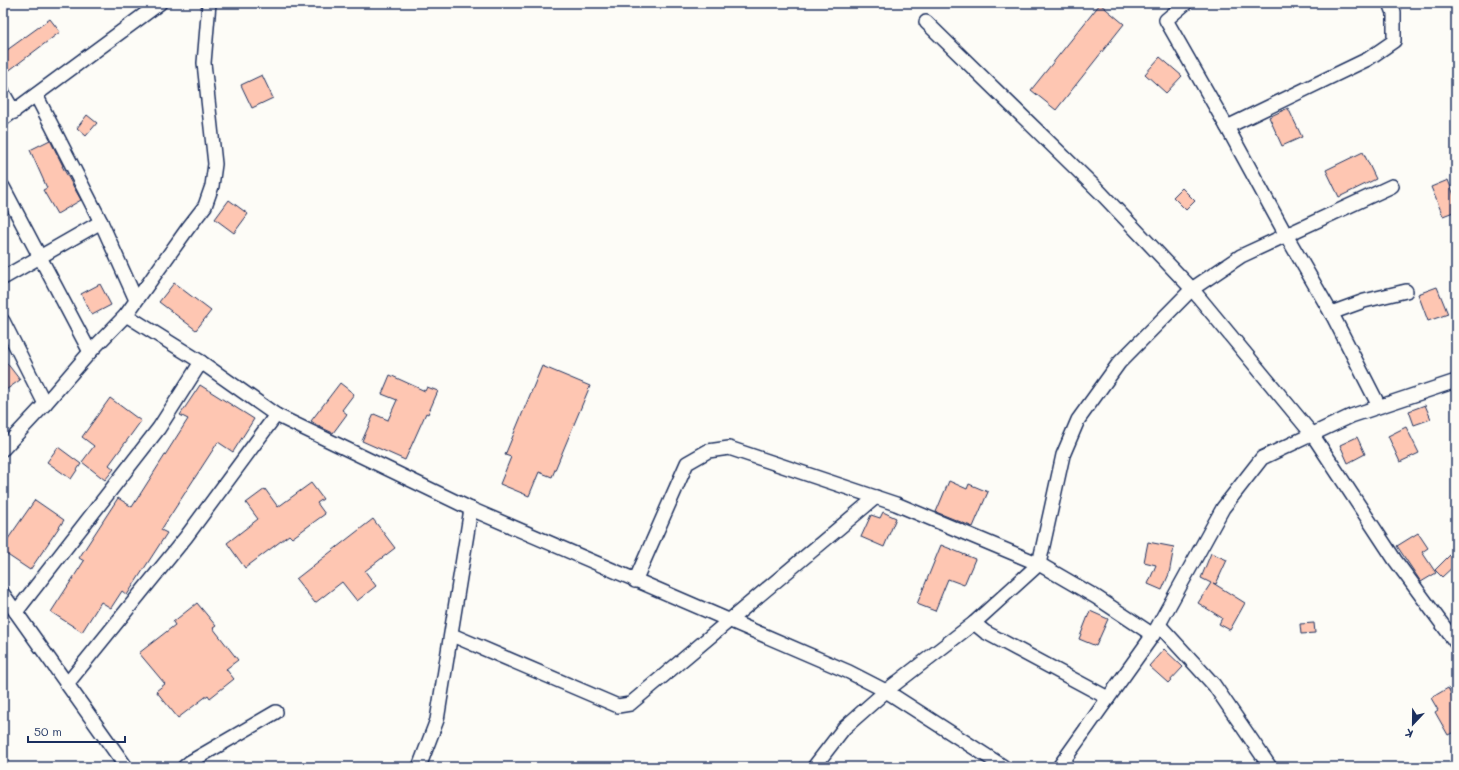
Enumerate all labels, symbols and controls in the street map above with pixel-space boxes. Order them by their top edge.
north arrow [1393,704,1433,744]
scale bar [28,718,125,744]
text: 50 m [34,723,62,739]
text: K [1403,725,1415,742]

